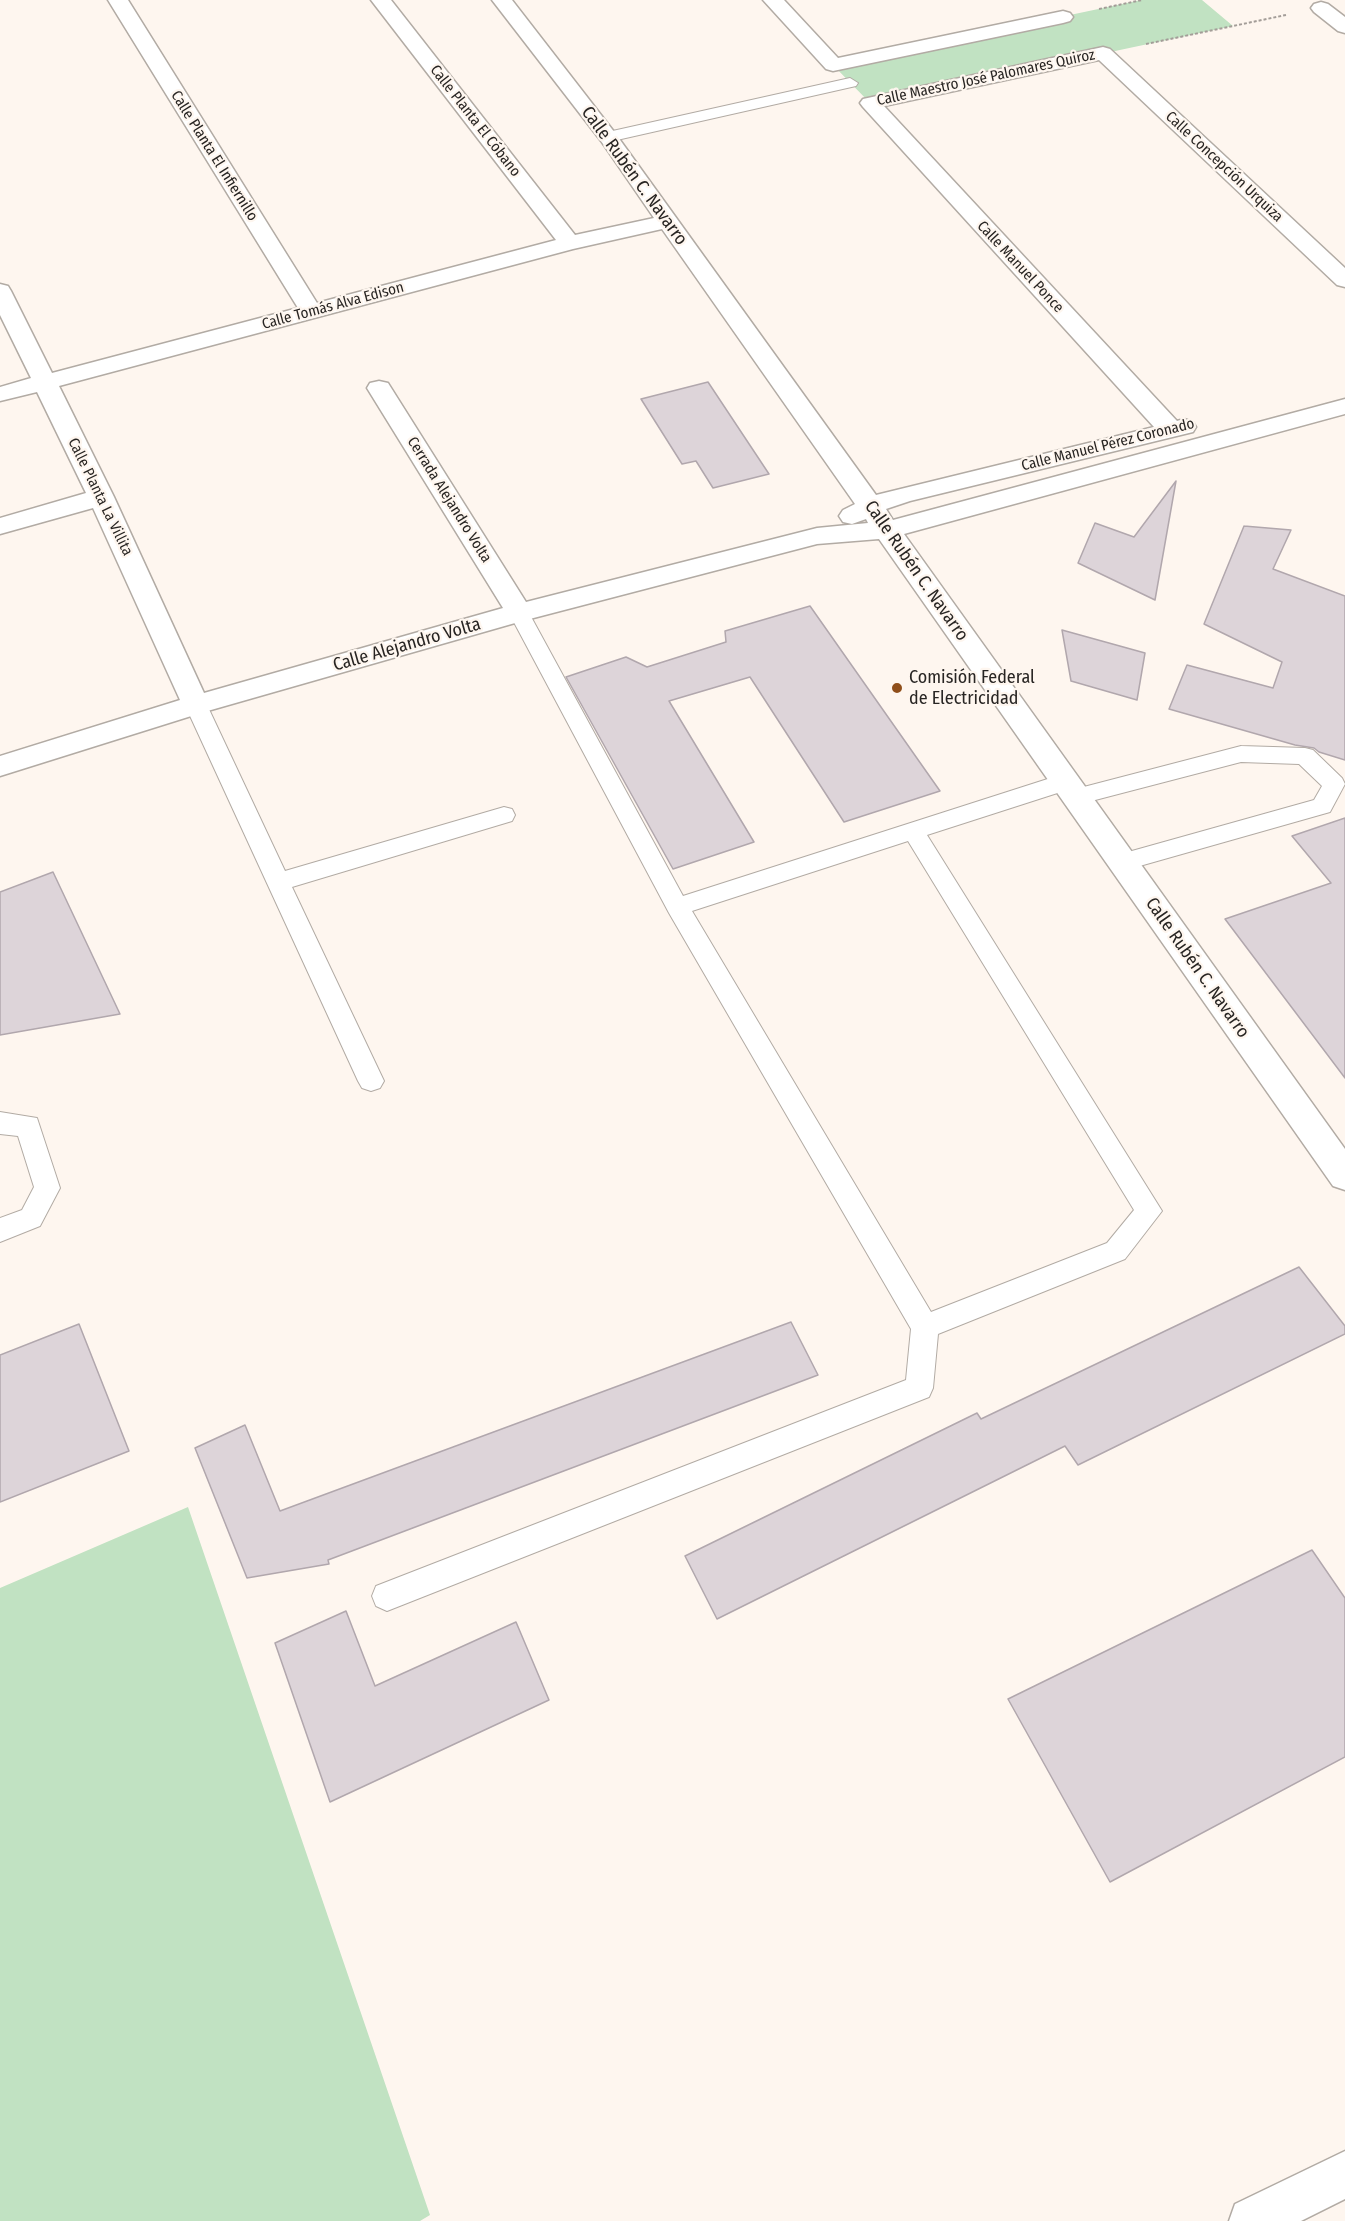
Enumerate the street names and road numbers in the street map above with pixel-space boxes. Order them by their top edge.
street label: Calle Maestro José Palomares Quiroz [875,46,1097,110]
street label: Calle Planta El Cóbano [426,62,524,180]
street label: Calle Planta El Infiernillo [167,88,261,224]
street label: Calle Rubén C. Navarro [576,102,692,250]
street label: Calle Concepción Urquiza [1162,108,1286,226]
street label: Calle Manuel Ponce [973,217,1067,317]
street label: Calle Tomás Alva Edison [260,278,406,334]
street label: Calle Manuel Pérez Coronado [1020,415,1196,475]
street label: Cerrada Alejandro Volta [403,434,495,566]
street label: Calle Planta La Villita [64,435,136,559]
street label: Calle Rubén C. Navarro [859,497,973,645]
street label: Calle Alejandro Volta [331,614,483,676]
street label: Calle Rubén C. Navarro [1140,894,1254,1042]

